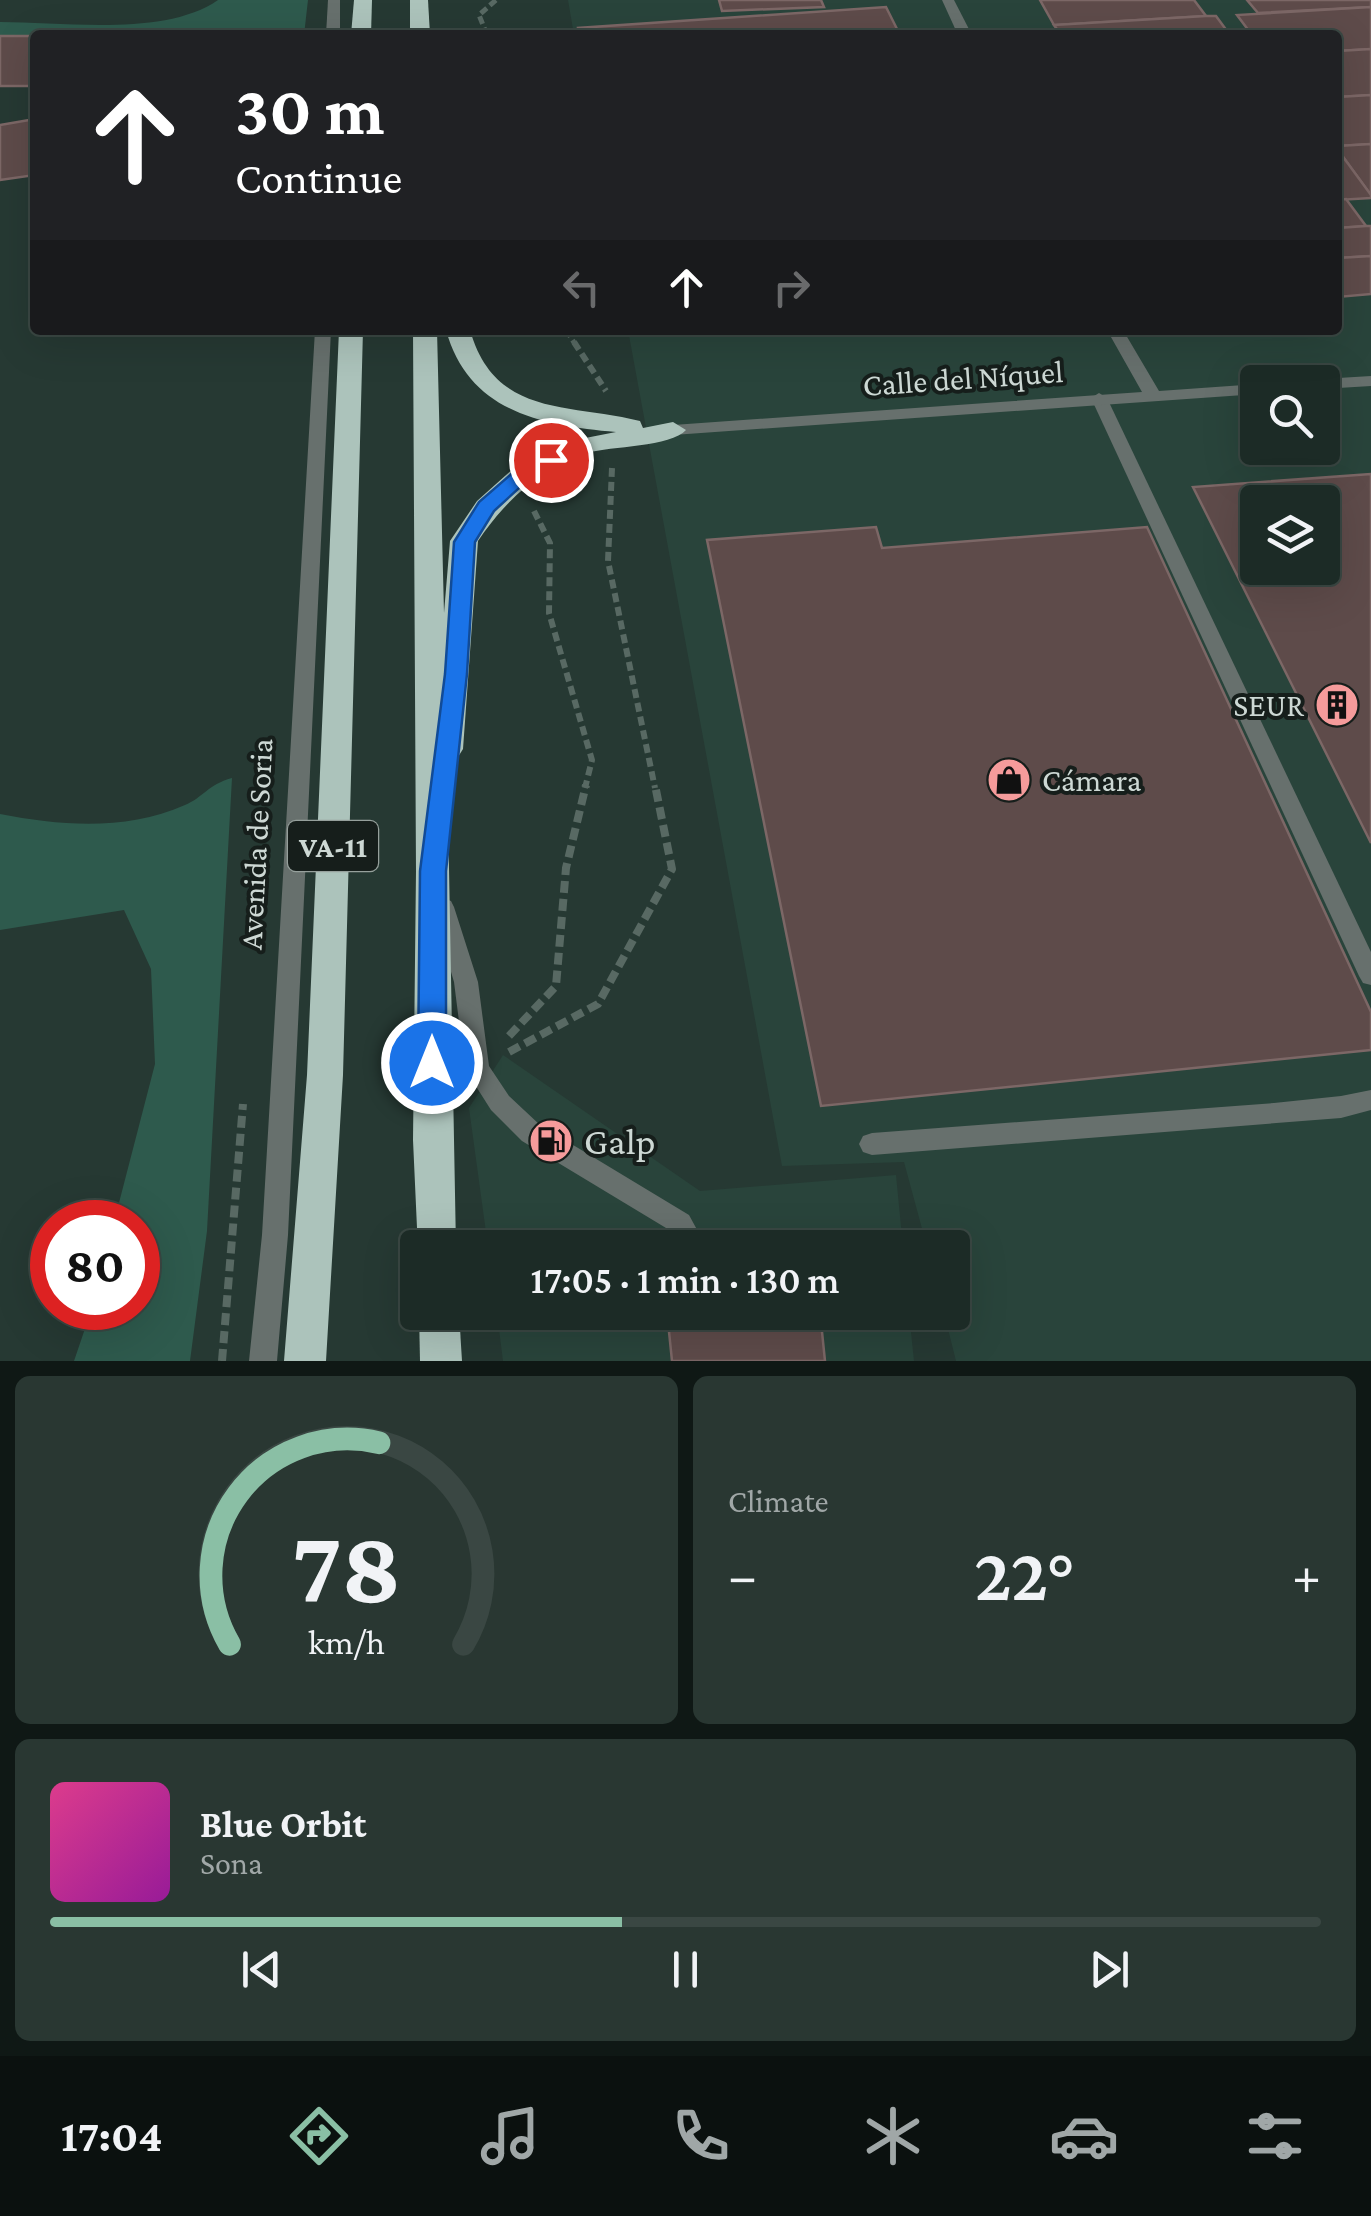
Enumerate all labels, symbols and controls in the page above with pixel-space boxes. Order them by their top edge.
icon: ahead [70,70,200,200]
text: 30 m [235,71,384,149]
text: Continue [235,153,402,203]
icon: left [554,260,609,315]
icon: ahead [659,260,714,315]
icon: right [764,260,819,315]
street label: Calle del Níquel [862,353,1064,403]
map controls [1240,365,1340,585]
button: search [1240,365,1340,465]
pin [509,418,594,503]
icon: arrive [524,433,579,488]
button: layers [1240,485,1340,585]
building icon: SEUR [1314,682,1360,728]
place label: SEUR [1233,687,1304,723]
street label: Avenida de Soria [232,737,280,951]
shop icon: Cámara [986,757,1032,803]
place label: Cámara [1042,762,1142,798]
road number: VA-11 [288,821,378,871]
position arrow [380,1011,484,1115]
fuel station icon: Galp [528,1118,574,1164]
place label: Galp [584,1120,656,1162]
speed limit sign: 80 [30,1200,160,1330]
text: 17:05 · 1 min · 130 m [531,1259,839,1301]
text: Climate [728,1483,829,1519]
text: 78 [292,1509,401,1624]
text: 22° [974,1533,1075,1616]
text: − [728,1545,757,1606]
text: + [1292,1545,1321,1606]
text: km/h [308,1622,385,1662]
text: Blue Orbit [200,1803,367,1845]
text: Sona [200,1845,263,1881]
icon: previous [234,1942,289,1997]
icon: pause [658,1942,713,1997]
icon: next [1082,1942,1137,1997]
icon: directions [284,2101,354,2171]
icon: music [475,2101,545,2171]
icon: phone [666,2101,736,2171]
icon: climate [858,2101,928,2171]
icon: car [1049,2101,1119,2171]
icon: filters [1240,2101,1310,2171]
text: 17:04 [61,2111,163,2161]

